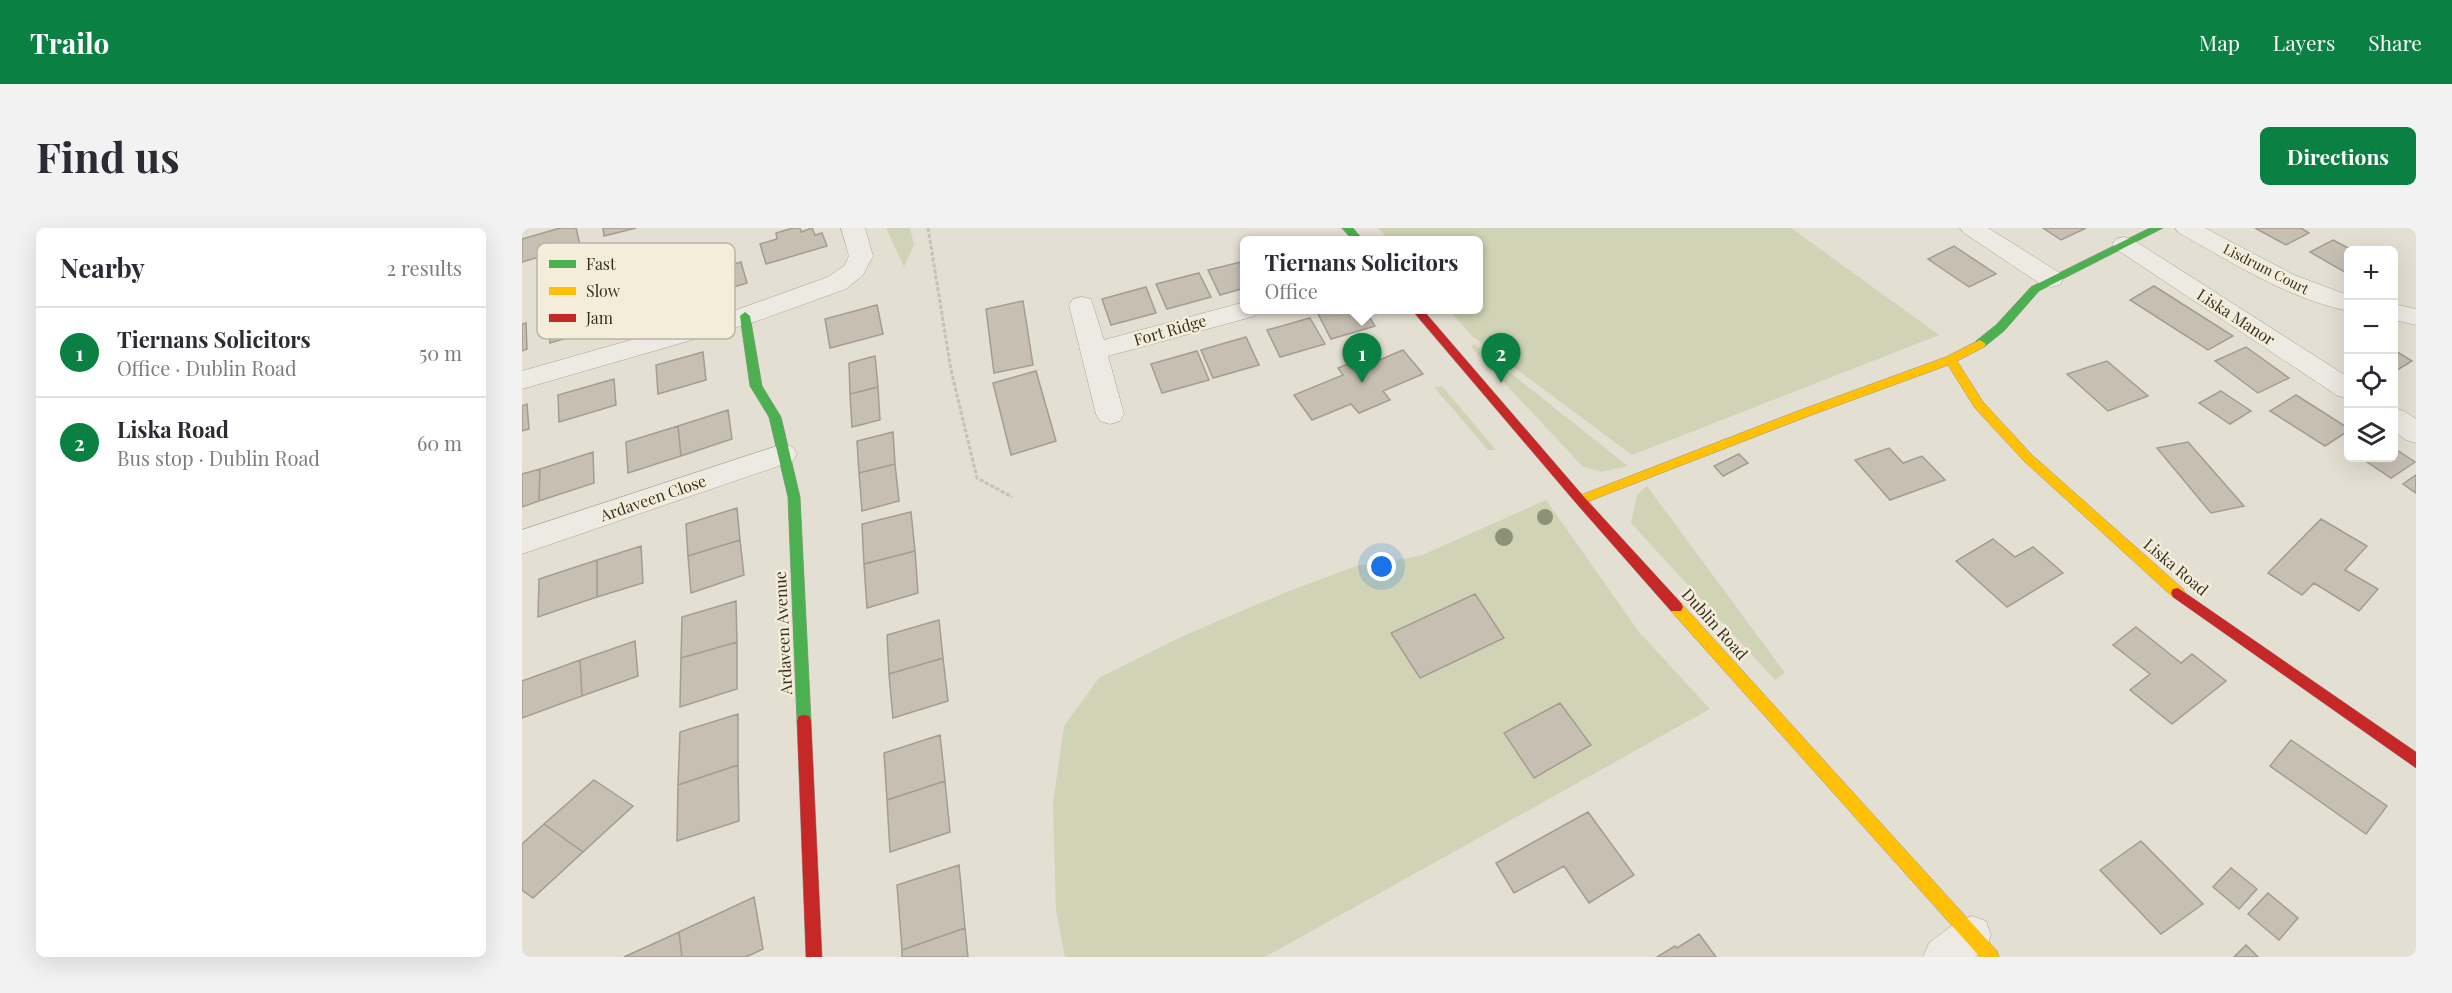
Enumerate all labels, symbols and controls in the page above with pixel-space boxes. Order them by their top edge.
text: Trailo [30,24,109,61]
text: Map [2199,28,2240,56]
text: Layers [2273,28,2335,56]
text: Share [2368,28,2422,56]
button: Directions [2260,127,2416,185]
text: Find us [36,128,180,184]
popup [1240,236,1483,314]
street label: Lisdrum Court [2220,239,2313,299]
legend [537,243,735,339]
map controls [2344,246,2398,462]
button: + [2344,246,2398,300]
text: Tiernans Solicitors [1265,247,1458,277]
text: Nearby [60,250,145,285]
text: Fast [586,253,616,274]
text: 2 results [387,254,462,281]
text: Office [1265,277,1318,304]
text: Slow [586,280,621,301]
street label: Liska Manor [2193,284,2279,350]
button: − [2344,300,2398,354]
text: Jam [585,307,613,328]
street label: Fort Ridge [1131,309,1209,350]
text: Tiernans Solicitors [117,324,311,354]
pin: 1 [1342,334,1382,383]
pin: 2 [1482,334,1520,383]
text: 1 [76,339,83,366]
text: 50 m [419,339,462,366]
text: Office · Dublin Road [117,354,297,381]
button: locate [2344,354,2398,408]
button: layers [2344,408,2398,462]
text: Liska Road [117,414,229,444]
text: 2 [74,429,85,456]
text: 60 m [417,429,462,456]
text: Bus stop · Dublin Road [117,444,320,471]
street label: Ardaveen Close [596,470,709,526]
street label: Liska Road [2140,533,2213,600]
your location [1367,552,1396,581]
street label: Ardaveen Avenue [769,571,796,696]
street label: Dublin Road [1678,584,1753,664]

